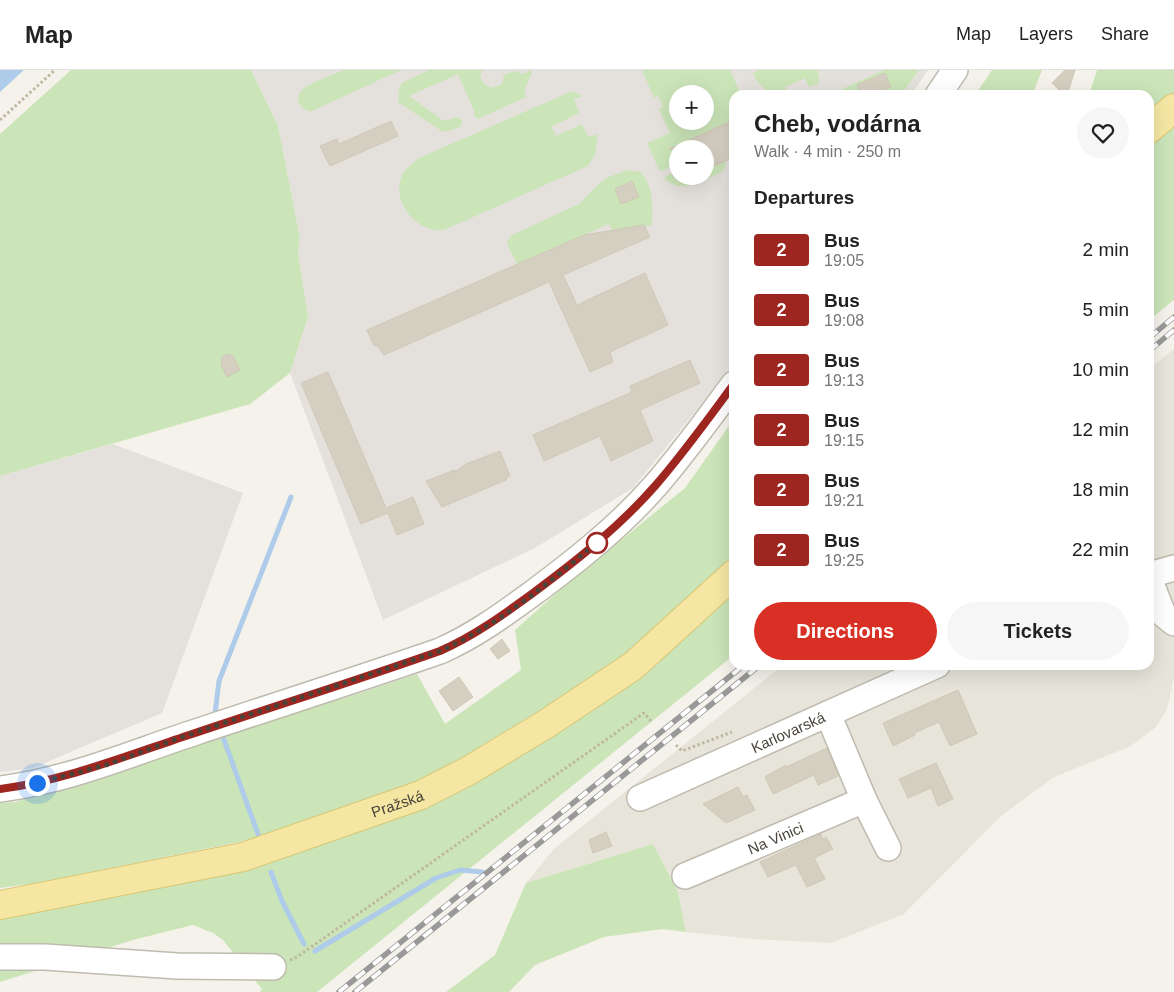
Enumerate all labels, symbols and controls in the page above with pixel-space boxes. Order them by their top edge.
text: Map [25,21,73,48]
text: Map [956,24,991,44]
text: Layers [1019,24,1073,44]
text: Share [1101,24,1149,44]
map controls [669,85,714,185]
button: + [669,85,714,130]
button: heart [1077,107,1129,159]
text: Cheb, vodárna [754,110,921,137]
button: − [669,140,714,185]
text: Walk · 4 min · 250 m [754,143,901,160]
text: Departures [754,187,854,208]
text: Bus [824,230,860,251]
text: 2 min [1083,239,1129,260]
text: 2 [776,240,787,260]
text: 19:05 [824,252,864,269]
text: Bus [824,290,860,311]
text: 5 min [1083,299,1129,320]
text: 2 [776,300,787,320]
text: 19:08 [824,312,864,329]
text: Bus [824,350,860,371]
text: 10 min [1072,359,1129,380]
text: 2 [776,360,787,380]
text: 19:13 [824,372,864,389]
text: Bus [824,410,860,431]
text: 12 min [1072,419,1129,440]
text: 2 [776,420,787,440]
text: 19:15 [824,432,864,449]
text: Bus [824,470,860,491]
text: 18 min [1072,479,1129,500]
text: 2 [776,480,787,500]
text: 19:21 [824,492,864,509]
text: Bus [824,530,860,551]
unlabelled marker [586,532,608,554]
text: 22 min [1072,539,1129,560]
text: 2 [776,540,787,560]
text: 19:25 [824,552,864,569]
button: Directions [754,602,937,660]
button: Tickets [947,602,1129,660]
street label: Karlovarská [748,708,828,756]
your location [25,771,50,796]
street label: Pražská [369,786,426,820]
street label: Na Vinici [745,818,806,857]

